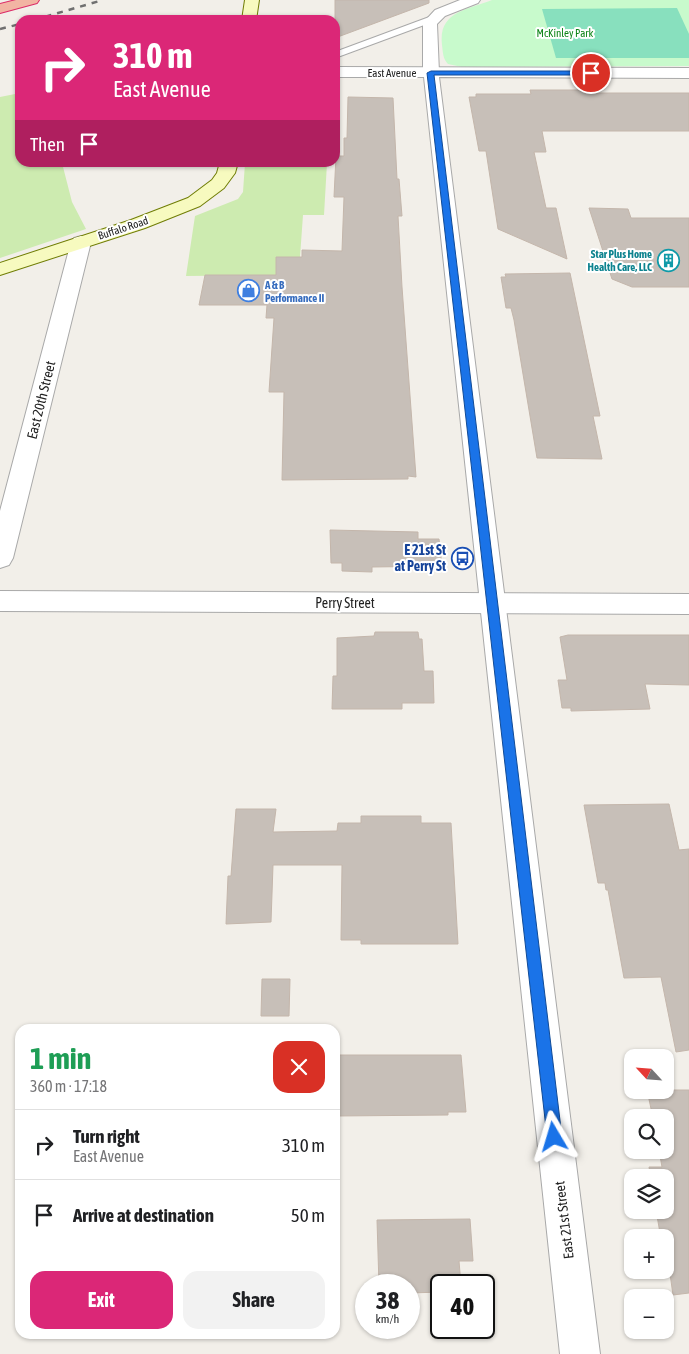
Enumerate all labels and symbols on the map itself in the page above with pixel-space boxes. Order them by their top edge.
park label: McKinley Park [537,27,594,39]
pin [570,52,612,94]
street label: East Avenue [368,67,416,79]
street label: Buffalo Road [96,214,150,242]
place label: Star Plus Home Health Care, LLC [588,248,652,273]
building icon: Star Plus Home Health Care, LLC [656,248,680,272]
shop icon: A & B Performance II [237,279,261,303]
place label: A & B Performance II [264,279,325,304]
street label: East 20th Street [24,359,58,441]
place label: E 21st St at Perry St [395,542,446,574]
bus stop icon: E 21st St at Perry St [450,546,474,570]
street label: Perry Street [315,595,375,611]
north arrow [624,1049,674,1099]
position arrow [527,1110,579,1162]
street label: East 21st Street [551,1180,577,1260]
speed limit sign: 40 [430,1274,495,1339]

